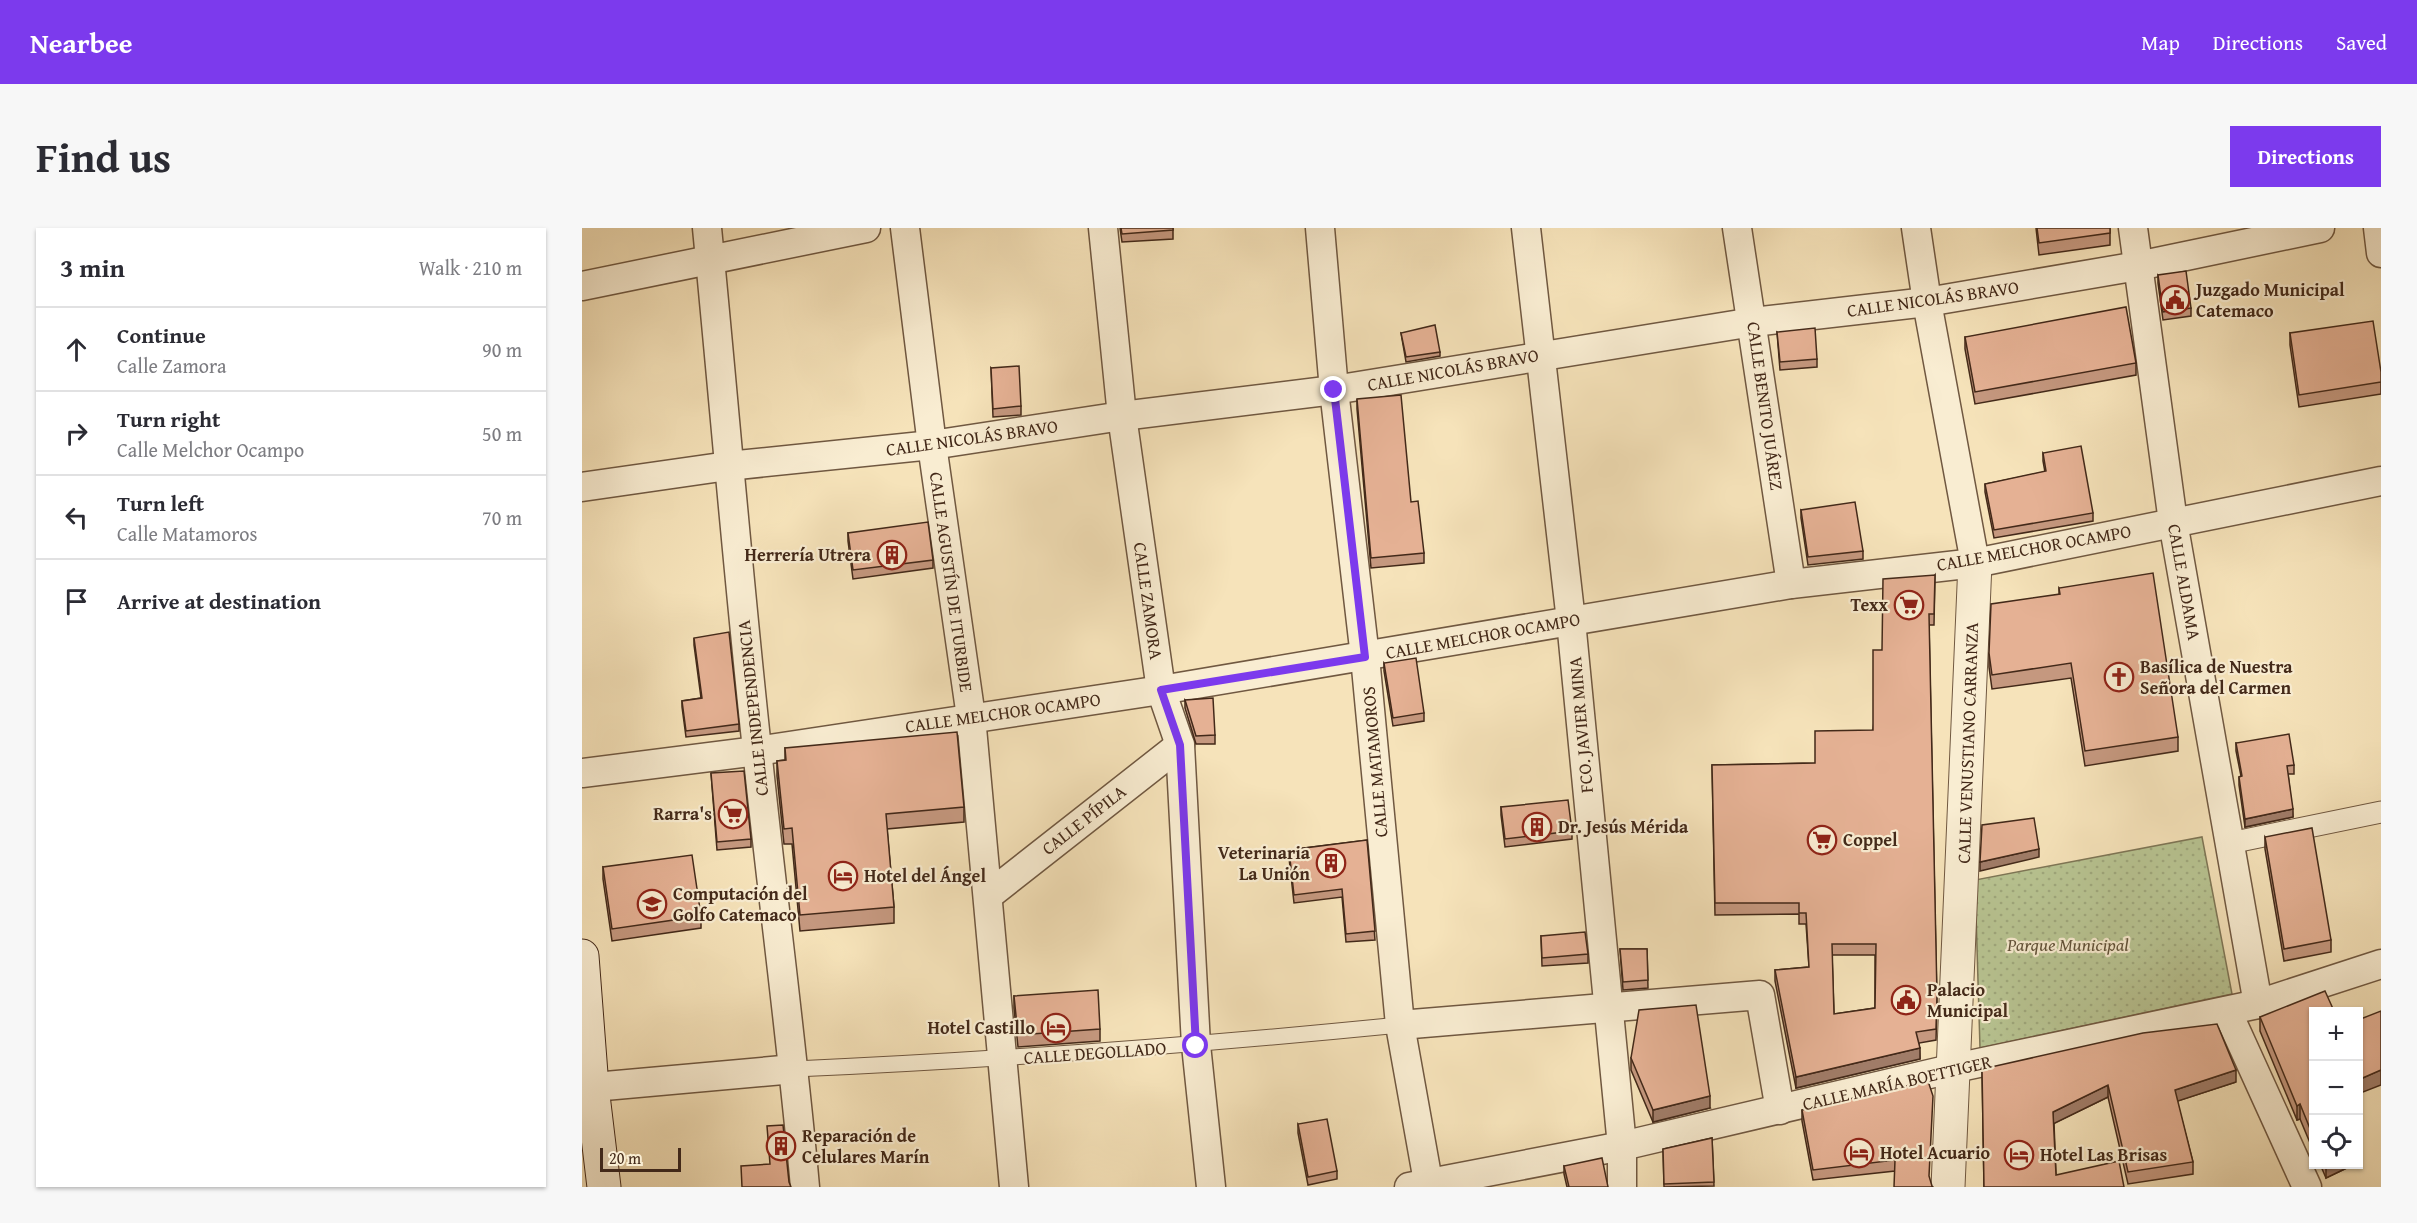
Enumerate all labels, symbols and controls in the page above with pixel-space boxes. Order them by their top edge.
text: Nearbee [30,22,133,63]
text: Map [2141,27,2180,58]
text: Directions [2213,27,2303,58]
text: Saved [2336,27,2387,58]
text: Find us [36,126,171,187]
button: Directions [2230,126,2381,187]
text: 3 min [60,248,125,287]
text: Walk · 210 m [419,253,522,282]
street label: CALLE NICOLÁS BRAVO [1845,273,2021,324]
place label: Juzgado Municipal Catemaco [2193,276,2345,324]
public building icon: Juzgado Municipal Catemaco [2159,284,2191,316]
text: Continue [117,319,206,351]
street label: CALLE BENITO JUÁREZ [1740,320,1791,492]
icon: ahead [60,333,93,366]
text: 90 m [482,335,522,364]
street label: CALLE NICOLÁS BRAVO [1365,341,1541,398]
text: Calle Zamora [117,351,226,380]
route end [1320,376,1346,402]
text: Turn right [117,403,220,435]
street label: CALLE NICOLÁS BRAVO [884,412,1060,463]
icon: right [60,417,93,450]
text: 50 m [482,419,522,448]
text: Calle Melchor Ocampo [117,435,304,464]
street label: CALLE AGUSTÍN DE ITURBIDE [923,470,980,694]
text: Turn left [117,487,204,519]
icon: left [60,501,93,534]
text: 70 m [482,503,522,532]
street label: CALLE MELCHOR OCAMPO [1935,517,2133,578]
text: Calle Matamoros [117,519,257,548]
street label: CALLE ALDAMA [2161,522,2208,642]
building icon: Herrería Utrera [876,539,908,571]
place label: Herrería Utrera [744,541,872,568]
street label: CALLE ZAMORA [1127,541,1170,661]
icon: arrive [60,585,93,618]
text: Arrive at destination [117,585,321,617]
supermarket icon: Texx [1893,589,1925,621]
place label: Texx [1851,591,1889,618]
street label: CALLE MELCHOR OCAMPO [1384,605,1582,666]
street label: CALLE INDEPENDENCIA [730,619,775,797]
street label: CALLE VENUSTIANO CARRANZA [1950,622,1985,864]
place label: Basílica de Nuestra Señora del Carmen [2140,653,2293,701]
street label: FCO. JAVIER MINA [1561,656,1600,794]
church icon: Basílica de Nuestra Señora del Carmen [2103,661,2135,693]
street label: CALLE MELCHOR OCAMPO [904,685,1102,740]
street label: CALLE MATAMOROS [1354,685,1395,839]
street label: CALLE PÍPILA [1036,778,1132,861]
supermarket icon: Rarra's [717,798,749,830]
place label: Rarra's [653,800,712,827]
building icon: Dr. Jesús Mérida [1521,811,1553,843]
place label: Dr. Jesús Mérida [1558,813,1689,840]
supermarket icon: Coppel [1806,824,1838,856]
place label: Coppel [1843,826,1898,853]
place label: Veterinaria La Unión [1218,839,1311,887]
building icon: Veterinaria La Unión [1315,847,1347,879]
hotel icon: Hotel del Ángel [827,860,859,892]
place label: Hotel del Ángel [864,862,986,889]
place label: Computación del Golfo Catemaco [673,880,808,928]
school or university icon: Computación del Golfo Catemaco [636,888,668,920]
park label: Parque Municipal [2006,931,2129,958]
place label: Palacio Municipal [1927,976,2008,1024]
public building icon: Palacio Municipal [1890,984,1922,1016]
map controls [2309,1007,2363,1169]
button: + [2309,1007,2363,1061]
hotel icon: Hotel Castillo [1040,1012,1072,1044]
place label: Hotel Castillo [927,1014,1035,1041]
route start [1182,1032,1208,1058]
street label: CALLE DEGOLLADO [1023,1034,1167,1071]
street label: CALLE MARÍA BOETTIGER [1800,1047,1995,1117]
button: − [2309,1061,2363,1115]
button: locate [2309,1115,2363,1169]
place label: Reparación de Celulares Marín [802,1122,930,1170]
building icon: Reparación de Celulares Marín [765,1130,797,1162]
hotel icon: Hotel Acuario [1843,1137,1875,1169]
place label: Hotel Acuario [1880,1139,1990,1166]
hotel icon: Hotel Las Brisas [2003,1139,2035,1171]
place label: Hotel Las Brisas [2040,1141,2167,1168]
scale bar [600,1145,681,1172]
text: 20 m [609,1146,641,1170]

